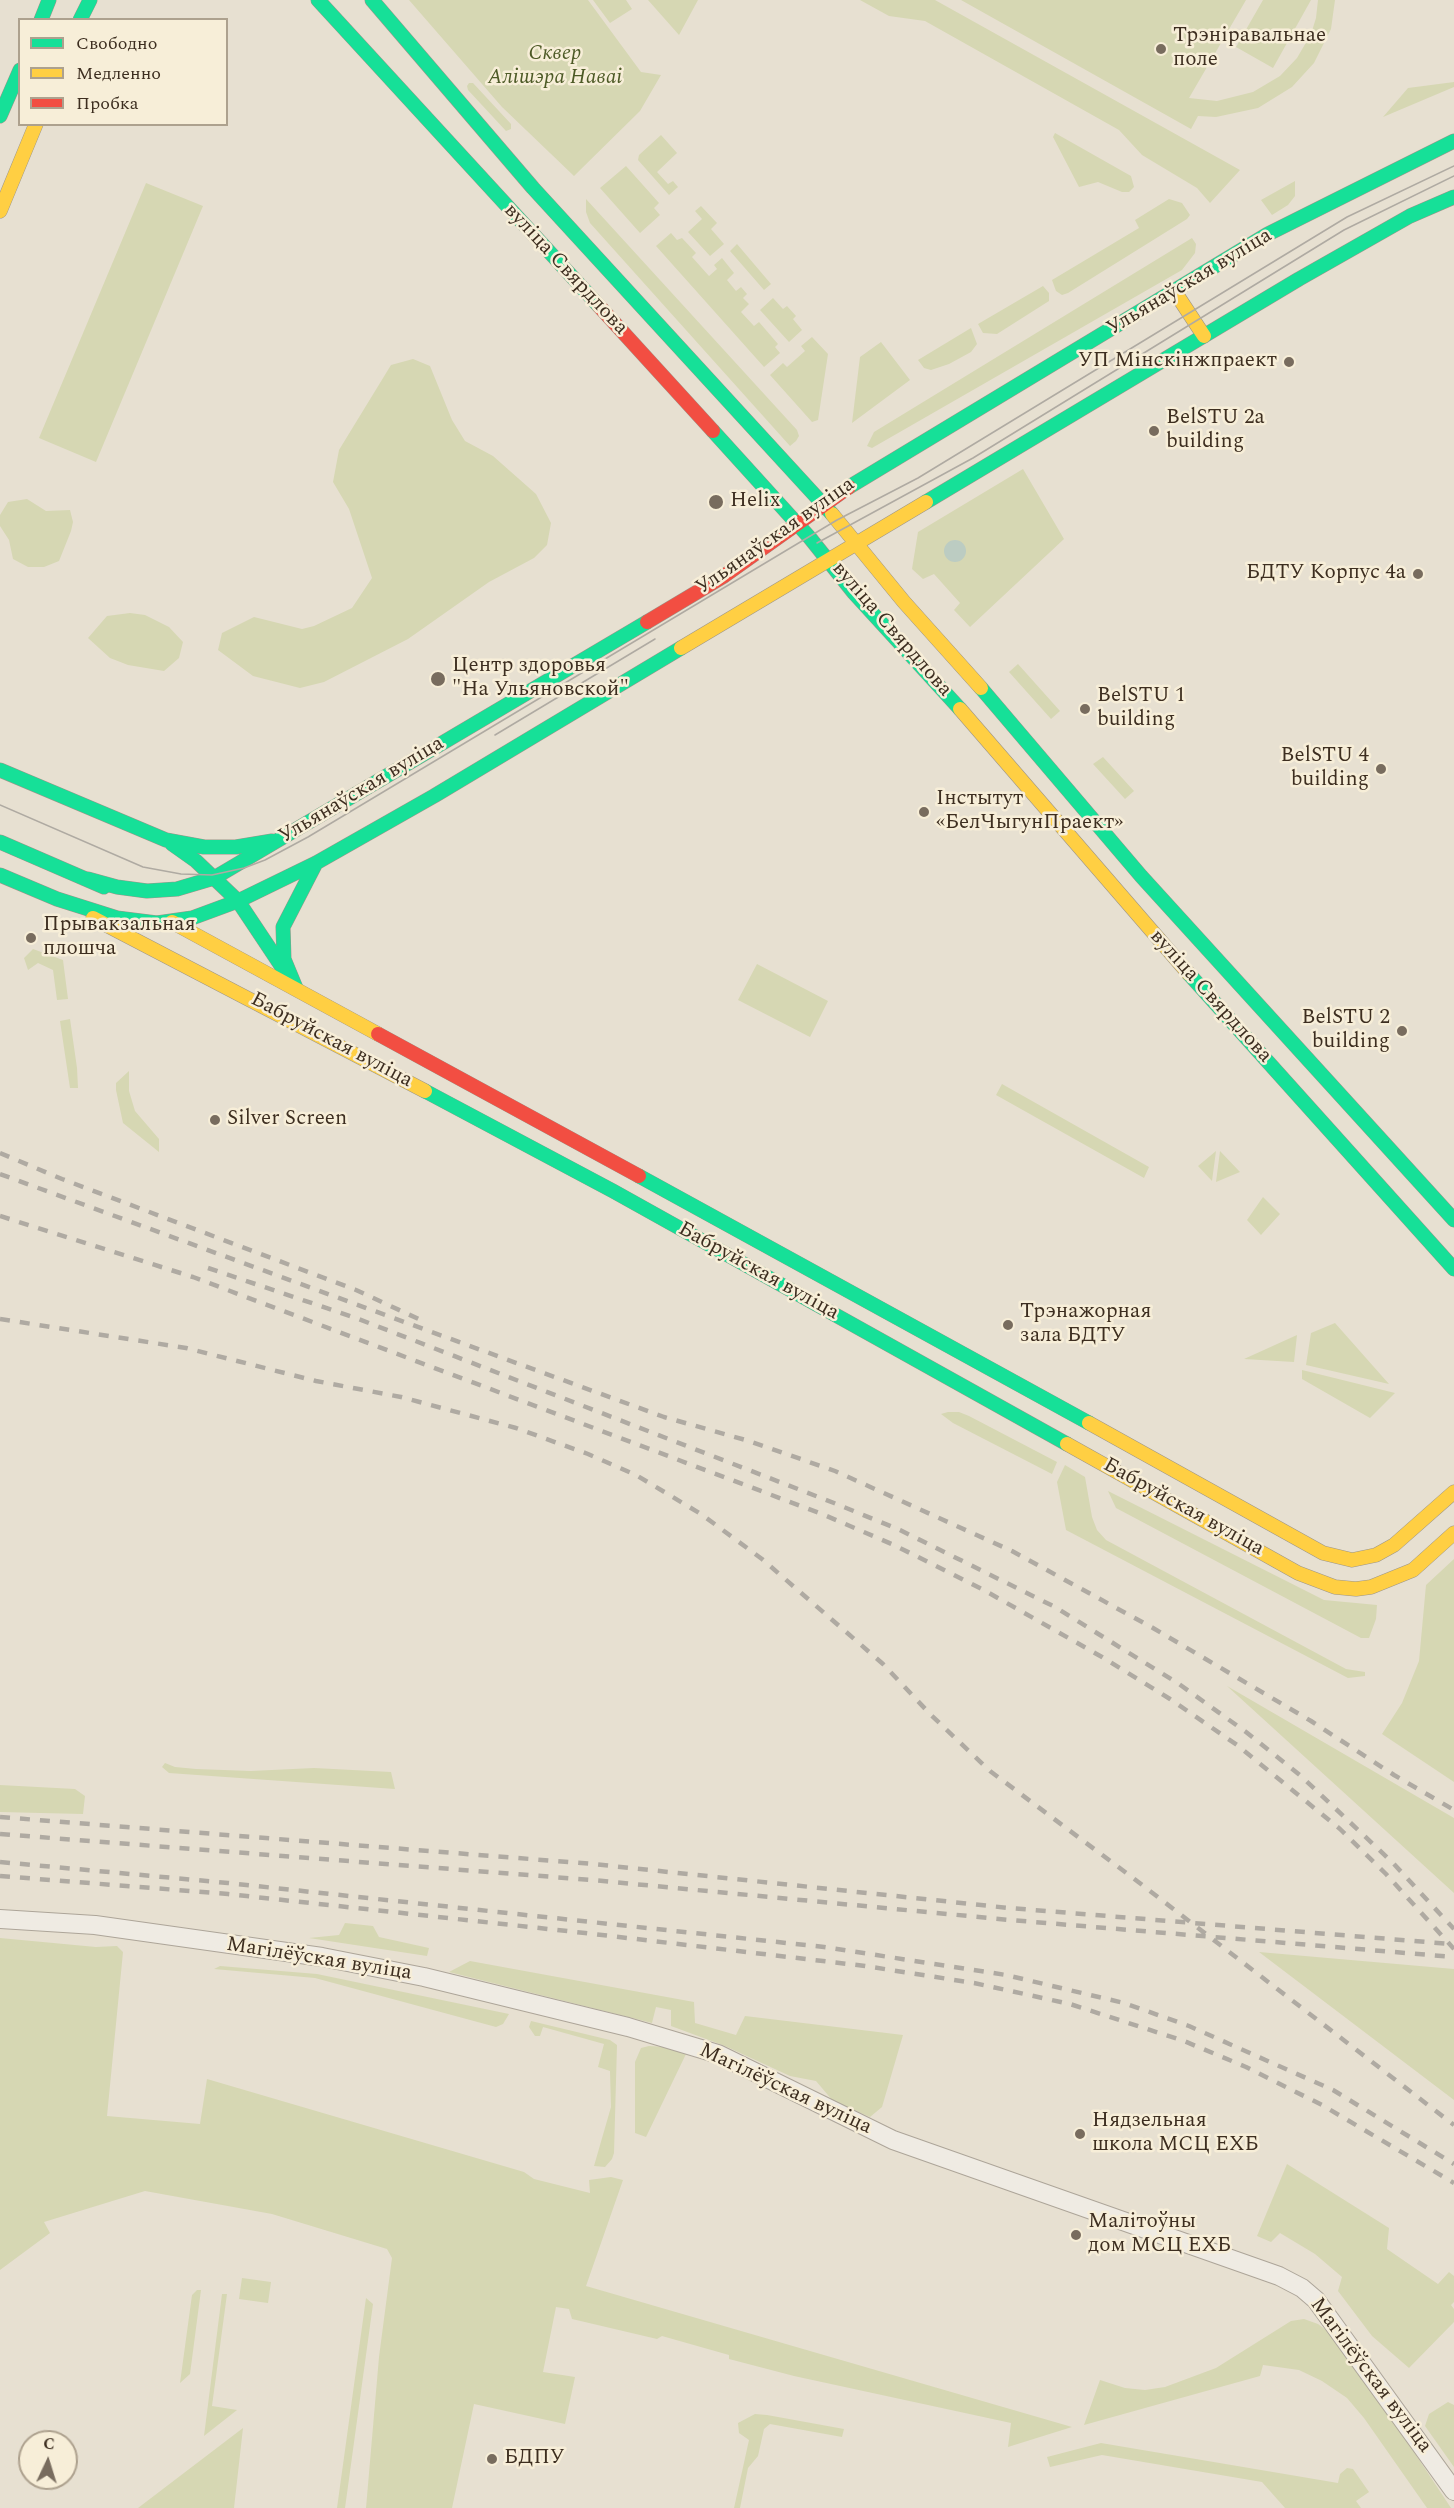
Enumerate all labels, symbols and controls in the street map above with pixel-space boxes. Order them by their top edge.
legend [18,18,228,126]
place label: Трэніравальнае поле [1173,24,1326,74]
text: Свободно [76,30,157,57]
park label: Сквер Алішэра Наваі [488,42,622,92]
marker: Трэніравальнае поле [1154,42,1168,56]
text: Медленно [76,60,161,87]
text: Пробка [76,90,138,117]
street label: вуліца Свярдлова [498,199,632,341]
street label: Ульянаўская вуліца [1103,224,1277,342]
place label: УП Мінскінжпраект [1078,349,1277,375]
marker: УП Мінскінжпраект [1282,355,1296,369]
place label: BelSTU 2a building [1166,406,1265,456]
marker: BelSTU 2a building [1147,424,1161,438]
street label: Ульянаўская вуліца [692,473,860,601]
place label: Helix [730,489,780,515]
marker: Helix [707,493,725,511]
street label: вуліца Свярдлова [826,557,956,703]
place label: БДТУ Корпус 4а [1246,561,1406,587]
marker: БДТУ Корпус 4а [1411,567,1425,581]
place label: Центр здоровья "На Ульяновской" [452,654,629,704]
marker: Центр здоровья "На Ульяновской" [429,670,447,688]
place label: BelSTU 1 building [1097,684,1185,734]
marker: BelSTU 1 building [1078,702,1092,716]
street label: Ульянаўская вуліца [275,732,449,850]
place label: BelSTU 4 building [1281,744,1369,794]
marker: BelSTU 4 building [1374,762,1388,776]
place label: Інстытут «БелЧыгунПраект» [936,787,1123,837]
marker: Інстытут «БелЧыгунПраект» [917,805,931,819]
place label: Прывакзальная плошча [43,913,196,963]
street label: вуліца Свярдлова [1144,925,1276,1069]
marker: Прывакзальная плошча [24,931,38,945]
street label: Бабруйская вуліца [246,988,416,1094]
place label: BelSTU 2 building [1302,1006,1390,1056]
marker: BelSTU 2 building [1395,1024,1409,1038]
place label: Silver Screen [227,1107,347,1133]
marker: Silver Screen [208,1113,222,1127]
street label: Бабруйская вуліца [673,1217,843,1327]
place label: Трэнажорная зала БДТУ [1020,1300,1152,1350]
marker: Трэнажорная зала БДТУ [1001,1318,1015,1332]
street label: Бабруйская вуліца [1098,1453,1268,1563]
street label: Магілёўская вуліца [224,1933,414,1987]
street label: Магілёўская вуліца [695,2039,875,2141]
place label: Нядзельная школа МСЦ ЕХБ [1092,2109,1259,2159]
marker: Нядзельная школа МСЦ ЕХБ [1073,2127,1087,2141]
place label: Малітоўны дом МСЦ ЕХБ [1088,2210,1231,2260]
marker: Малітоўны дом МСЦ ЕХБ [1069,2228,1083,2242]
street label: Магілёўская вуліца [1304,2294,1436,2458]
north arrow [18,2430,78,2490]
text: С [43,2432,56,2456]
place label: БДПУ [504,2446,565,2472]
marker: БДПУ [485,2452,499,2466]

